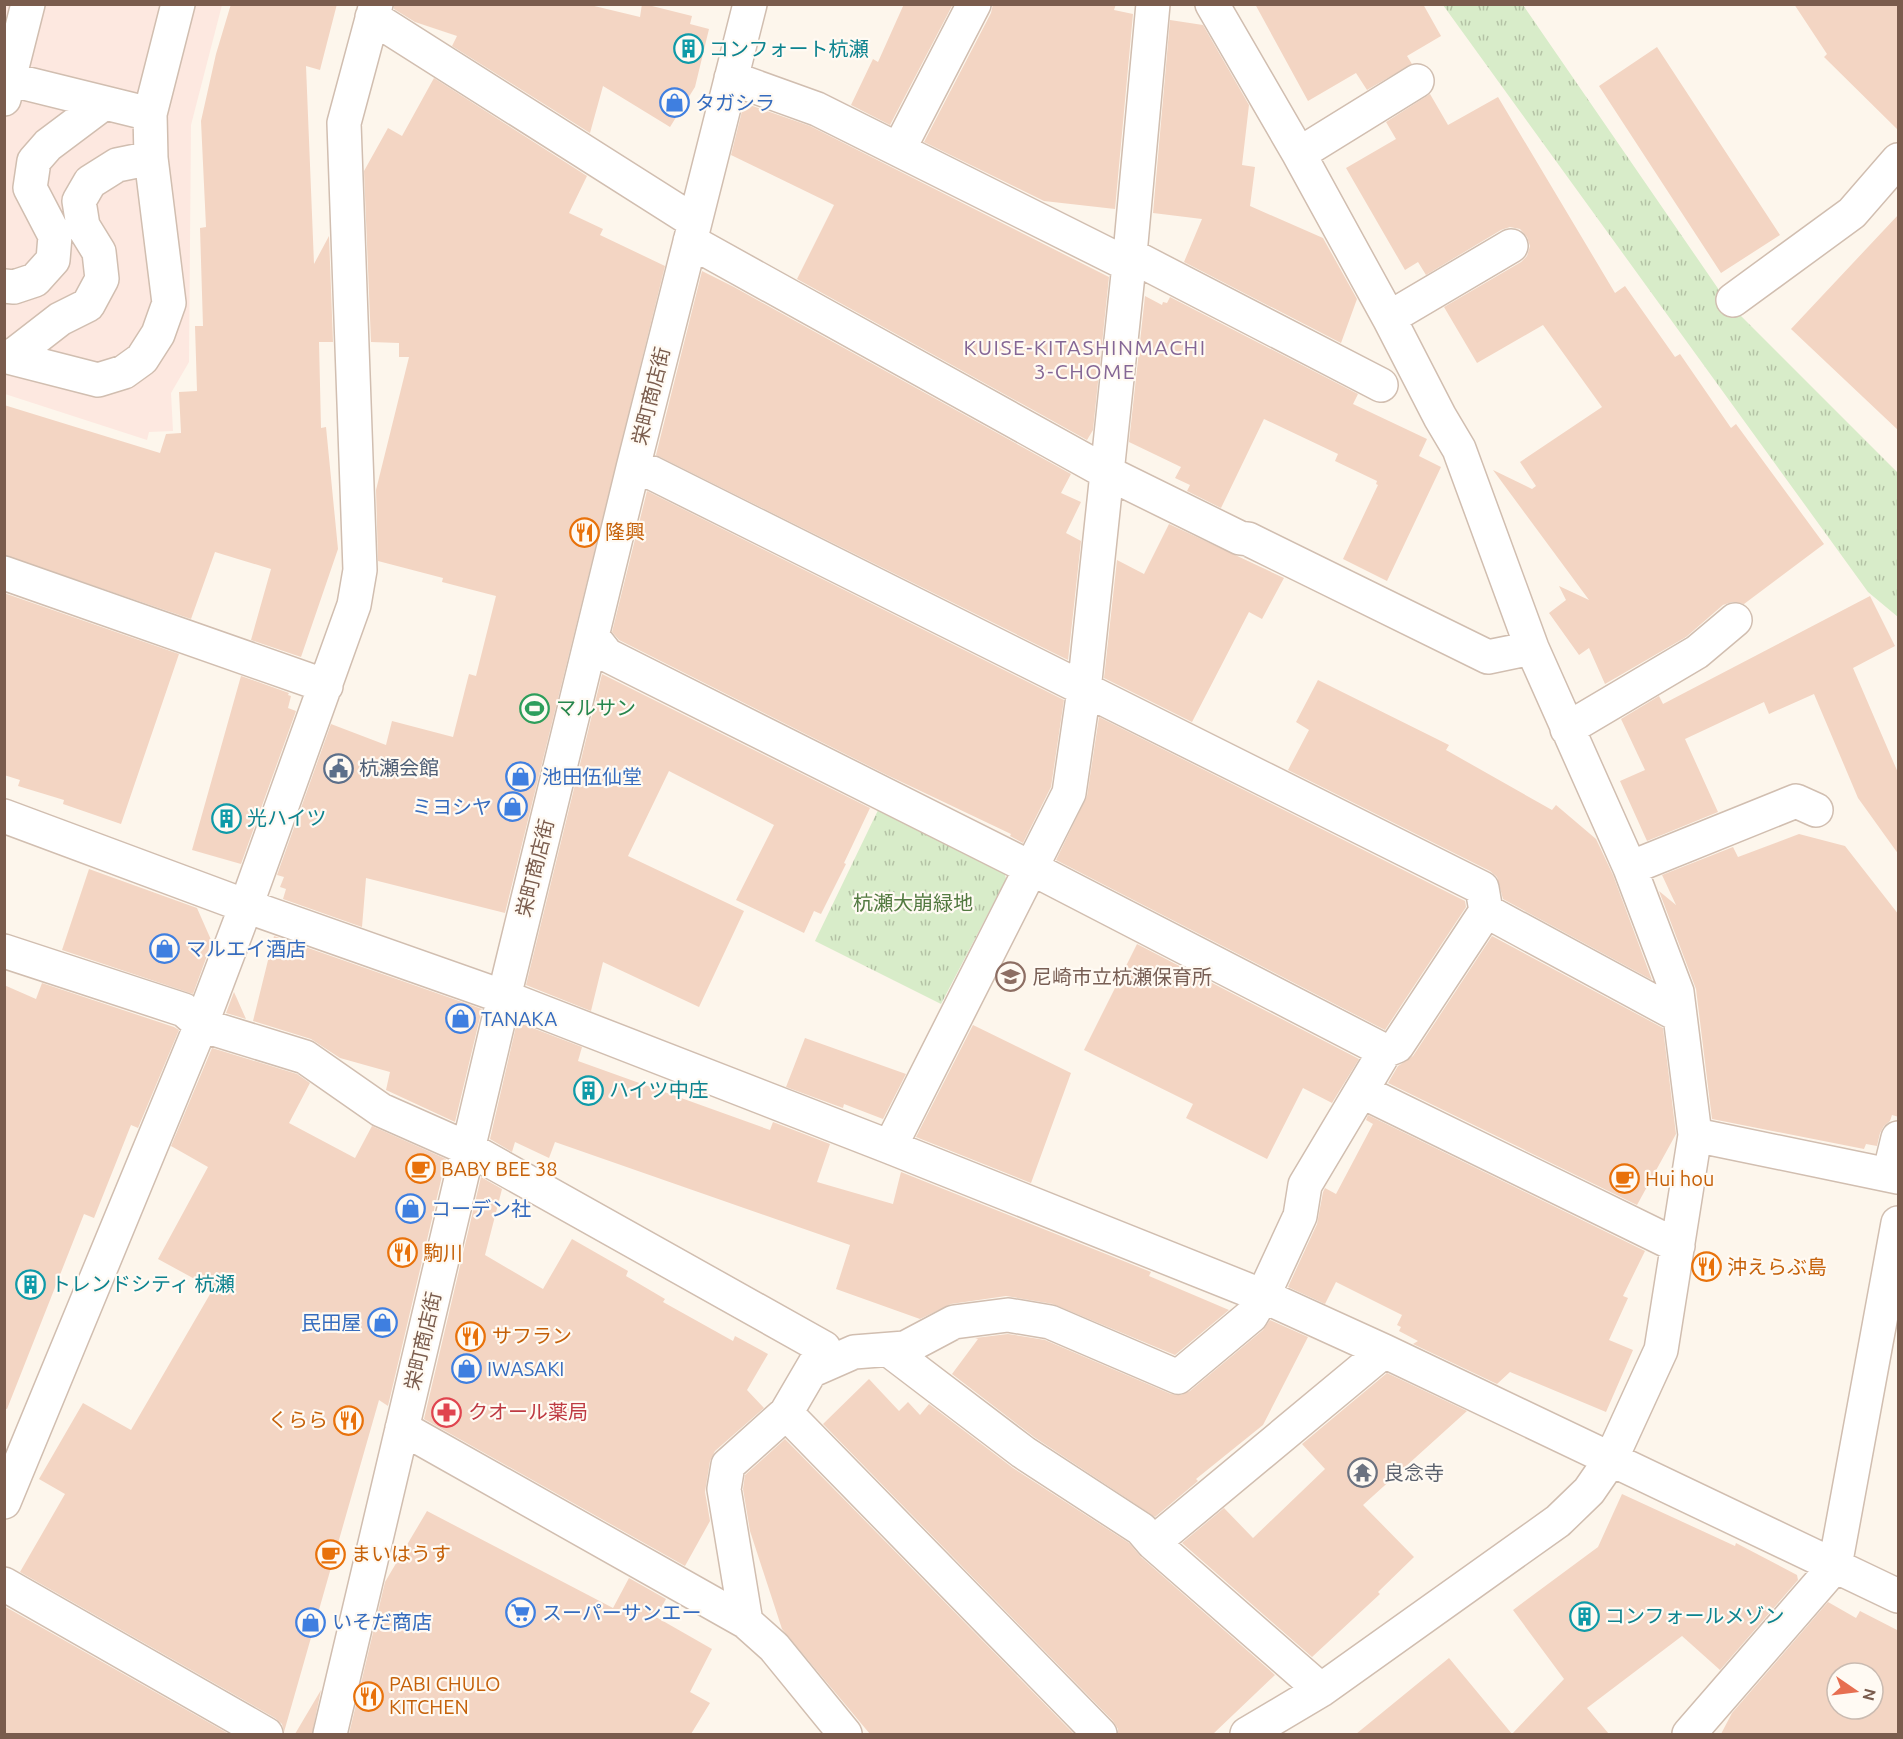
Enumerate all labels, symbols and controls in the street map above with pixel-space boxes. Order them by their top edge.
building icon: コンフォート杭瀬 [672,33,704,65]
place label: コンフォート杭瀬 [709,37,868,60]
shop icon: タガシラ [658,87,690,119]
place label: タガシラ [695,91,775,114]
district label: KUISE-KITASHINMACHI 3-CHOME [963,335,1207,383]
street label: 栄町商店街 [627,345,674,447]
restaurant icon: 隆興 [568,516,600,548]
place label: 隆興 [605,520,645,543]
sports icon: マルサン [519,692,551,724]
place label: マルサン [556,696,636,719]
public building icon: 杭瀬会館 [322,752,354,784]
place label: 杭瀬会館 [359,756,439,779]
shop icon: 池田伍仙堂 [505,761,537,793]
place label: 池田伍仙堂 [542,765,642,788]
shop icon: ミヨシヤ [497,791,529,823]
place label: ミヨシヤ [412,795,492,818]
building icon: 光ハイツ [210,802,242,834]
place label: 光ハイツ [247,806,327,829]
street label: 栄町商店街 [511,817,558,919]
park label: 杭瀬大崩緑地 [853,891,973,914]
shop icon: マルエイ酒店 [149,933,181,965]
place label: マルエイ酒店 [186,937,306,960]
school or university icon: 尼崎市立杭瀬保育所 [995,961,1027,993]
place label: 尼崎市立杭瀬保育所 [1032,965,1212,988]
shop icon: TANAKA [444,1003,476,1035]
place label: TANAKA [481,1007,557,1030]
building icon: ハイツ中庄 [572,1074,604,1106]
place label: ハイツ中庄 [609,1078,709,1101]
cafe icon: BABY BEE 38 [404,1153,436,1185]
place label: BABY BEE 38 [441,1157,558,1180]
cafe icon: Hui hou [1608,1163,1640,1195]
place label: Hui hou [1645,1167,1714,1190]
shop icon: コーデン社 [394,1193,426,1225]
place label: コーデン社 [431,1197,531,1220]
restaurant icon: 駒川 [386,1237,418,1269]
place label: 駒川 [423,1241,463,1264]
restaurant icon: 沖えらぶ島 [1690,1251,1722,1283]
place label: 沖えらぶ島 [1727,1255,1827,1278]
building icon: トレンドシティ 杭瀬 [14,1268,46,1300]
place label: トレンドシティ 杭瀬 [51,1272,234,1295]
street label: 栄町商店街 [400,1290,445,1392]
shop icon: 民田屋 [366,1307,398,1339]
place label: 民田屋 [301,1311,361,1334]
restaurant icon: サフラン [455,1320,487,1352]
place label: サフラン [492,1324,572,1347]
shop icon: IWASAKI [450,1353,482,1385]
place label: IWASAKI [487,1357,564,1380]
pharmacy icon: クオール薬局 [431,1396,463,1428]
place label: クオール薬局 [468,1400,588,1423]
restaurant icon: くらら [333,1404,365,1436]
place label: くらら [268,1408,328,1431]
temple icon: 良念寺 [1347,1457,1379,1489]
place label: 良念寺 [1384,1461,1444,1484]
cafe icon: まいはうす [314,1538,346,1570]
place label: まいはうす [351,1542,451,1565]
supermarket icon: スーパーサンエー [505,1597,537,1629]
building icon: コンフォールメゾン [1568,1600,1600,1632]
place label: スーパーサンエー [542,1601,701,1624]
place label: コンフォールメゾン [1605,1604,1784,1627]
shop icon: いそだ商店 [295,1606,327,1638]
place label: いそだ商店 [332,1610,432,1633]
north arrow [1825,1661,1885,1721]
place label: PABI CHULO KITCHEN [389,1672,500,1718]
restaurant icon: PABI CHULO KITCHEN [352,1680,384,1712]
text: N [1859,1687,1880,1703]

